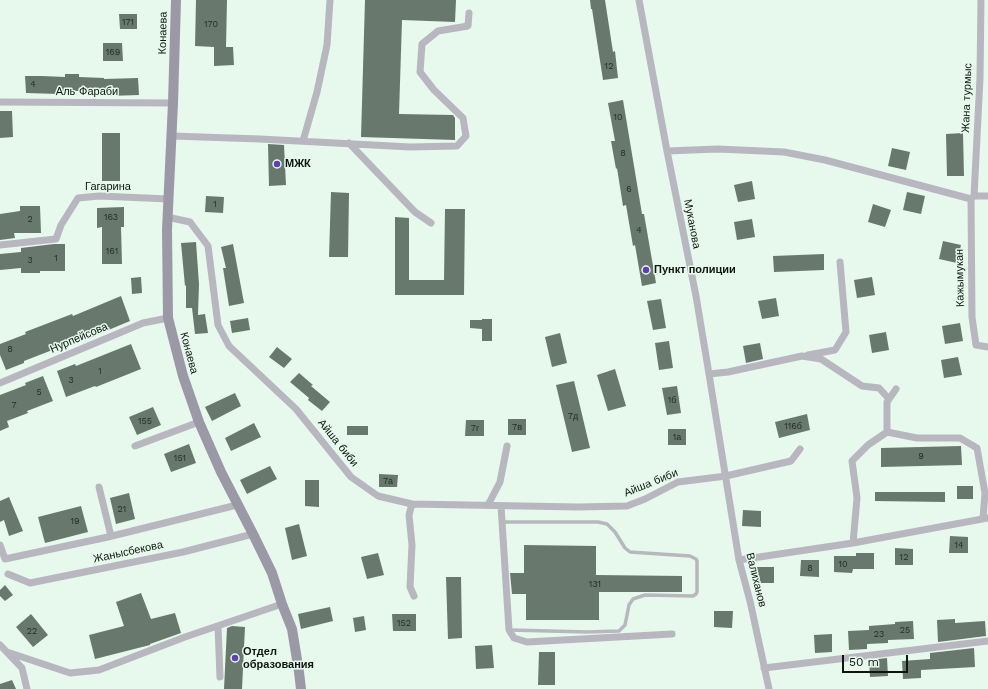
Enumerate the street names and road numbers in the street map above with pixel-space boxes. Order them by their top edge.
street label: Конаева [156,12,170,54]
street label: Жана турмыс [959,63,975,133]
street label: Аль Фараби [56,85,118,99]
street label: Гагарина [85,180,131,194]
street label: Муканова [681,198,703,250]
street label: Кажымукан [953,249,967,307]
street label: Нурпейсова [48,320,110,356]
street label: Конаева [177,331,201,375]
street label: Айша биби [315,417,361,469]
street label: Айша биби [622,466,680,500]
street label: Жанысбекова [92,538,164,566]
street label: Валиханов [743,551,769,609]

